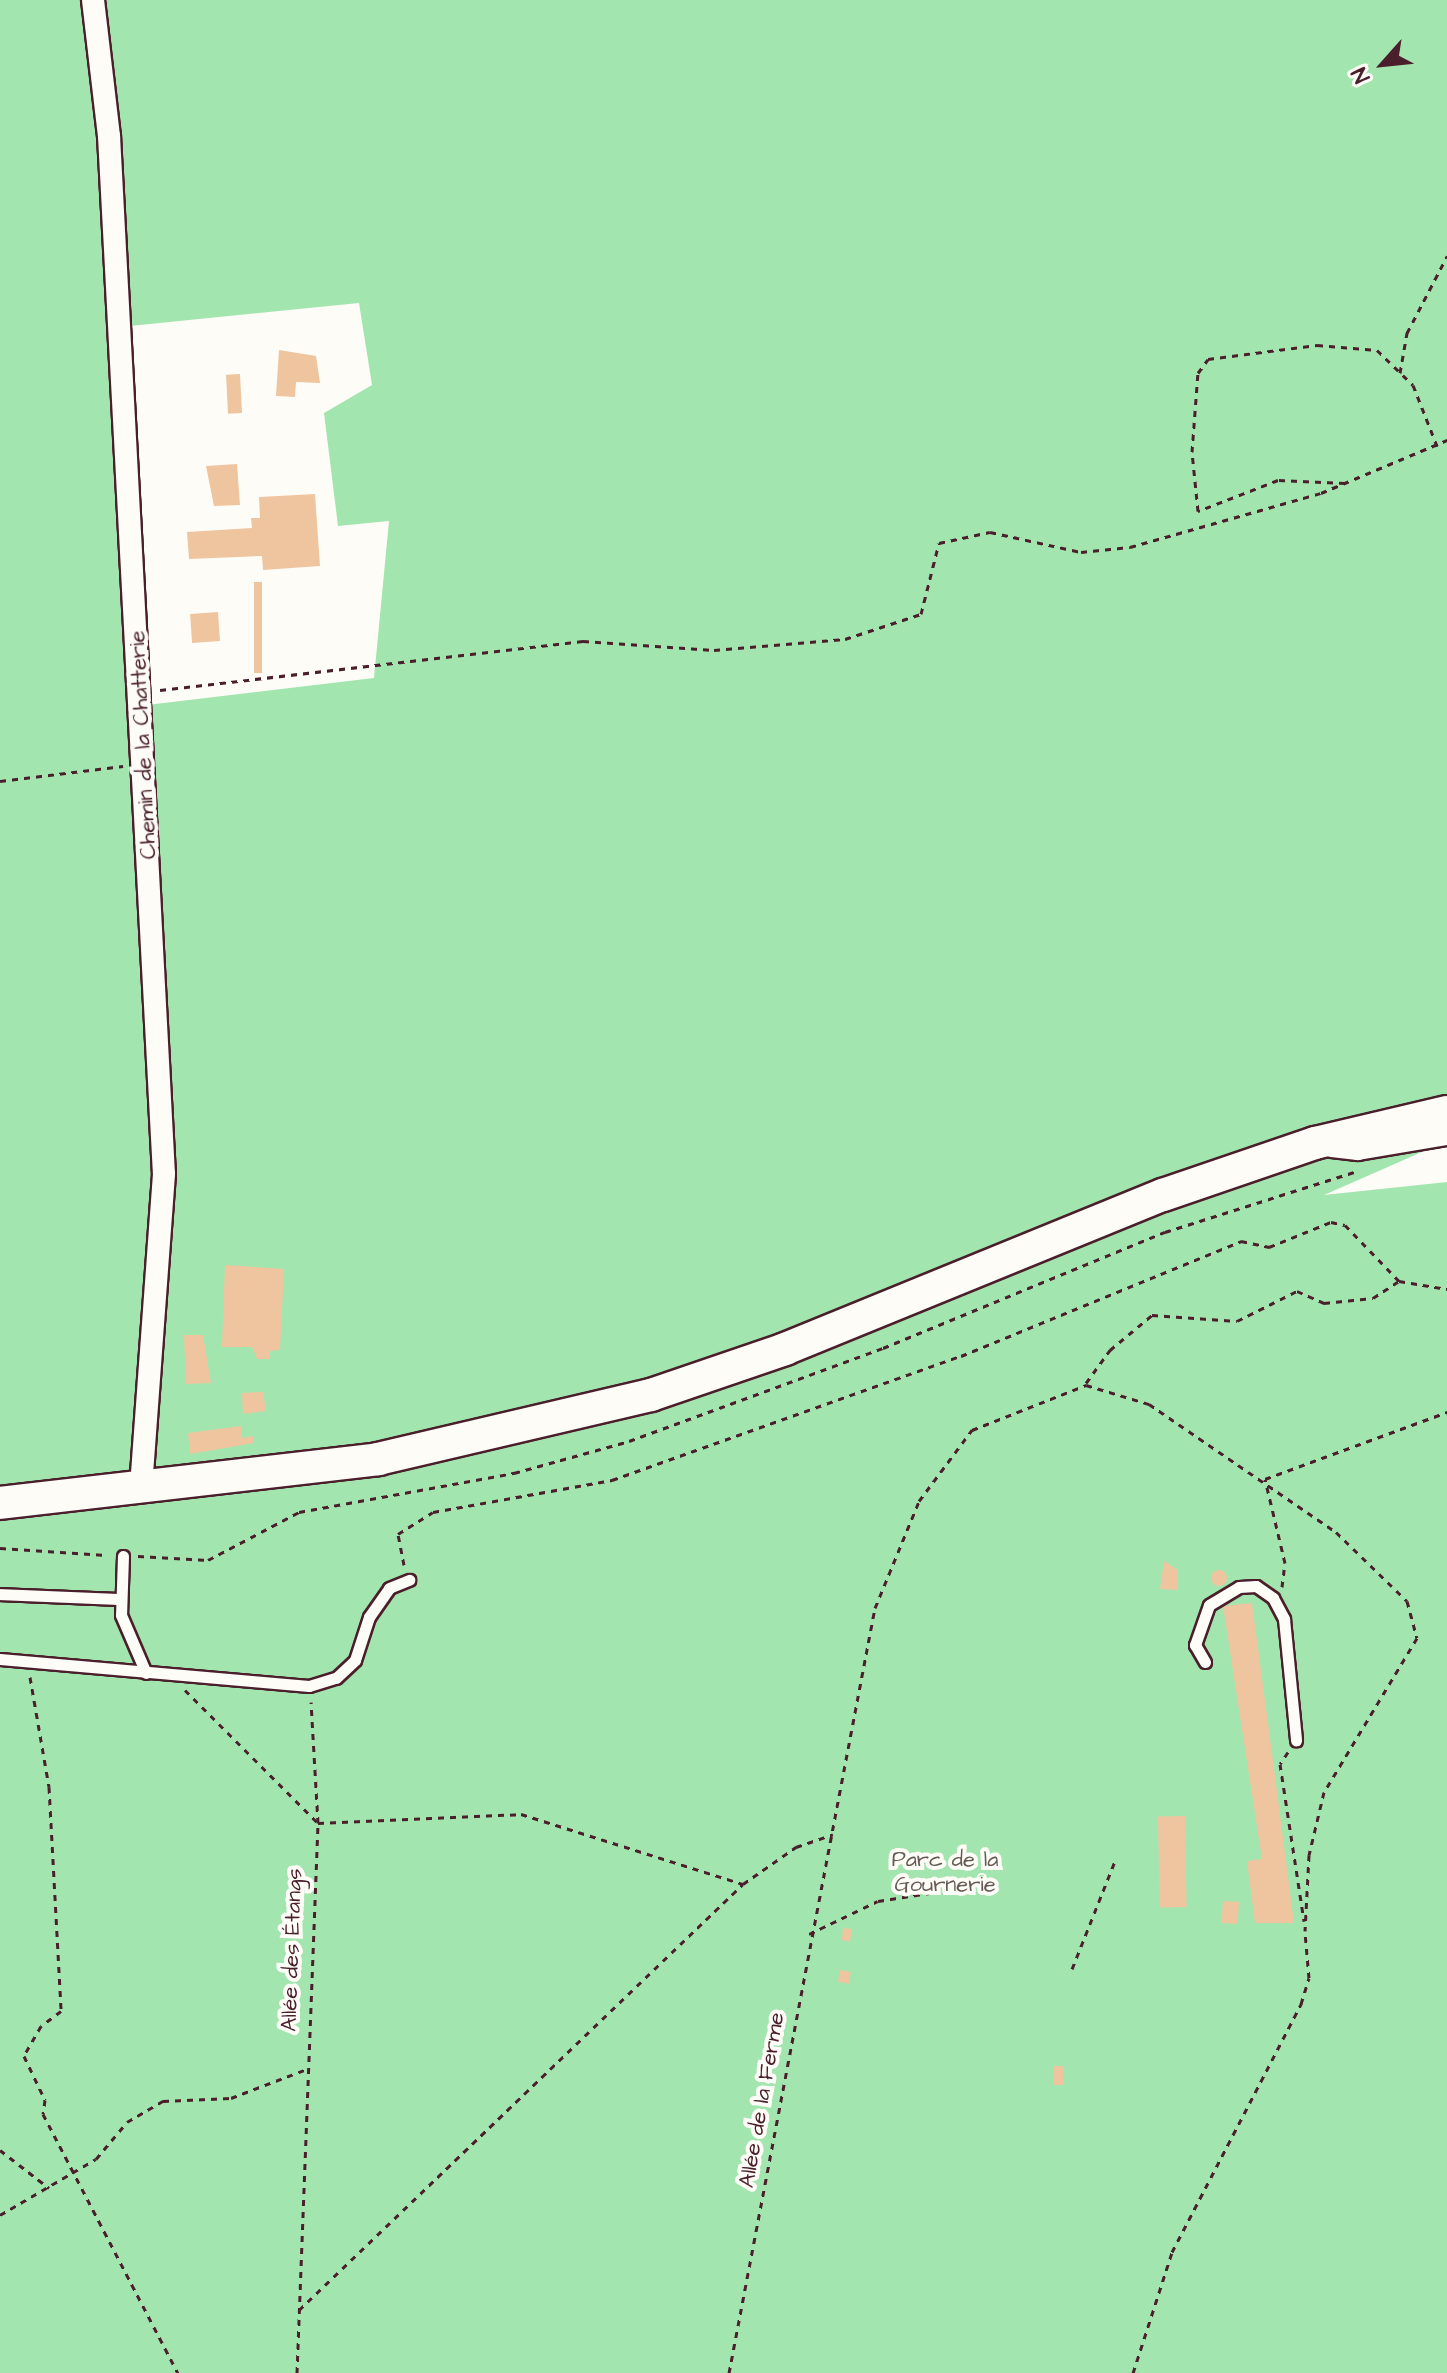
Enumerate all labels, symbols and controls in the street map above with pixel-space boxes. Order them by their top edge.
north arrow [1343,24,1423,104]
text: N [1344,62,1378,88]
street label: Chemin de la Chatterie [124,630,162,860]
park label: Parc de la Gournerie [892,1846,998,1898]
street label: Allée des Étangs [276,1868,308,2032]
street label: Allée de la Ferme [734,2010,790,2190]

